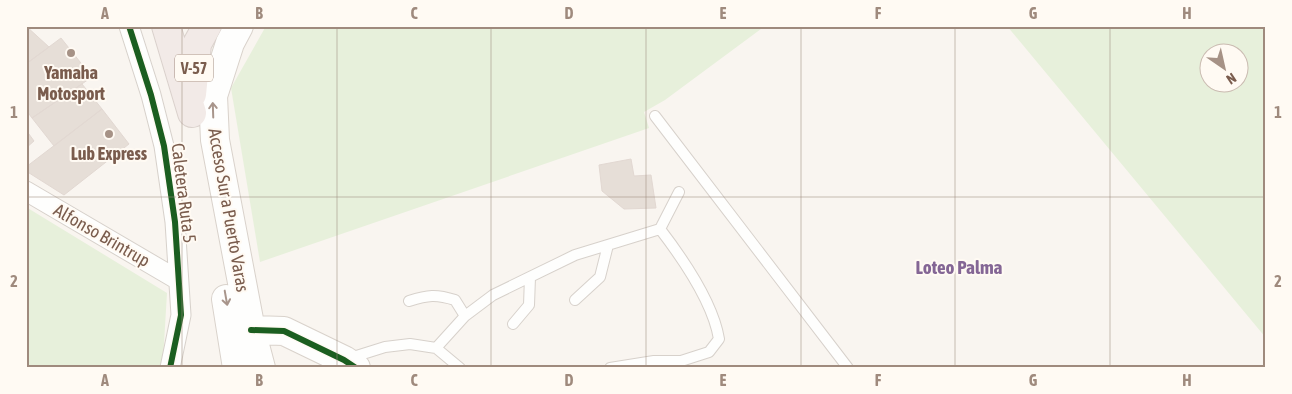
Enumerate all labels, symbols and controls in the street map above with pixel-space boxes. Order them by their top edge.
text: A [100,4,109,22]
text: B [255,4,263,22]
text: C [410,4,418,22]
text: D [565,4,574,22]
text: E [720,4,727,22]
text: F [875,4,882,22]
text: G [1029,4,1038,22]
text: H [1182,4,1192,22]
north arrow [1200,42,1250,92]
marker: Yamaha Motosport [65,47,77,59]
road number: V-57 [175,54,213,82]
place label: Yamaha Motosport [37,62,106,104]
text: N [1223,70,1239,88]
one-way arrow [209,102,218,118]
text: 1 [10,103,18,121]
text: 1 [1274,103,1282,121]
street label: Acceso Sur a Puerto Varas [204,127,254,293]
marker: Lub Express [103,128,115,140]
street label: Caletera Ruta 5 [167,142,201,244]
place label: Lub Express [71,143,148,164]
street label: Alfonso Brintrup [50,199,154,271]
district label: Loteo Palma [916,256,1003,278]
text: 2 [10,272,18,290]
text: 2 [1274,272,1282,290]
one-way arrow [222,290,232,306]
text: A [100,371,109,389]
text: B [255,371,263,389]
text: C [410,371,418,389]
text: D [565,371,574,389]
text: E [720,371,727,389]
text: F [875,371,882,389]
text: G [1029,371,1038,389]
text: H [1182,371,1192,389]

